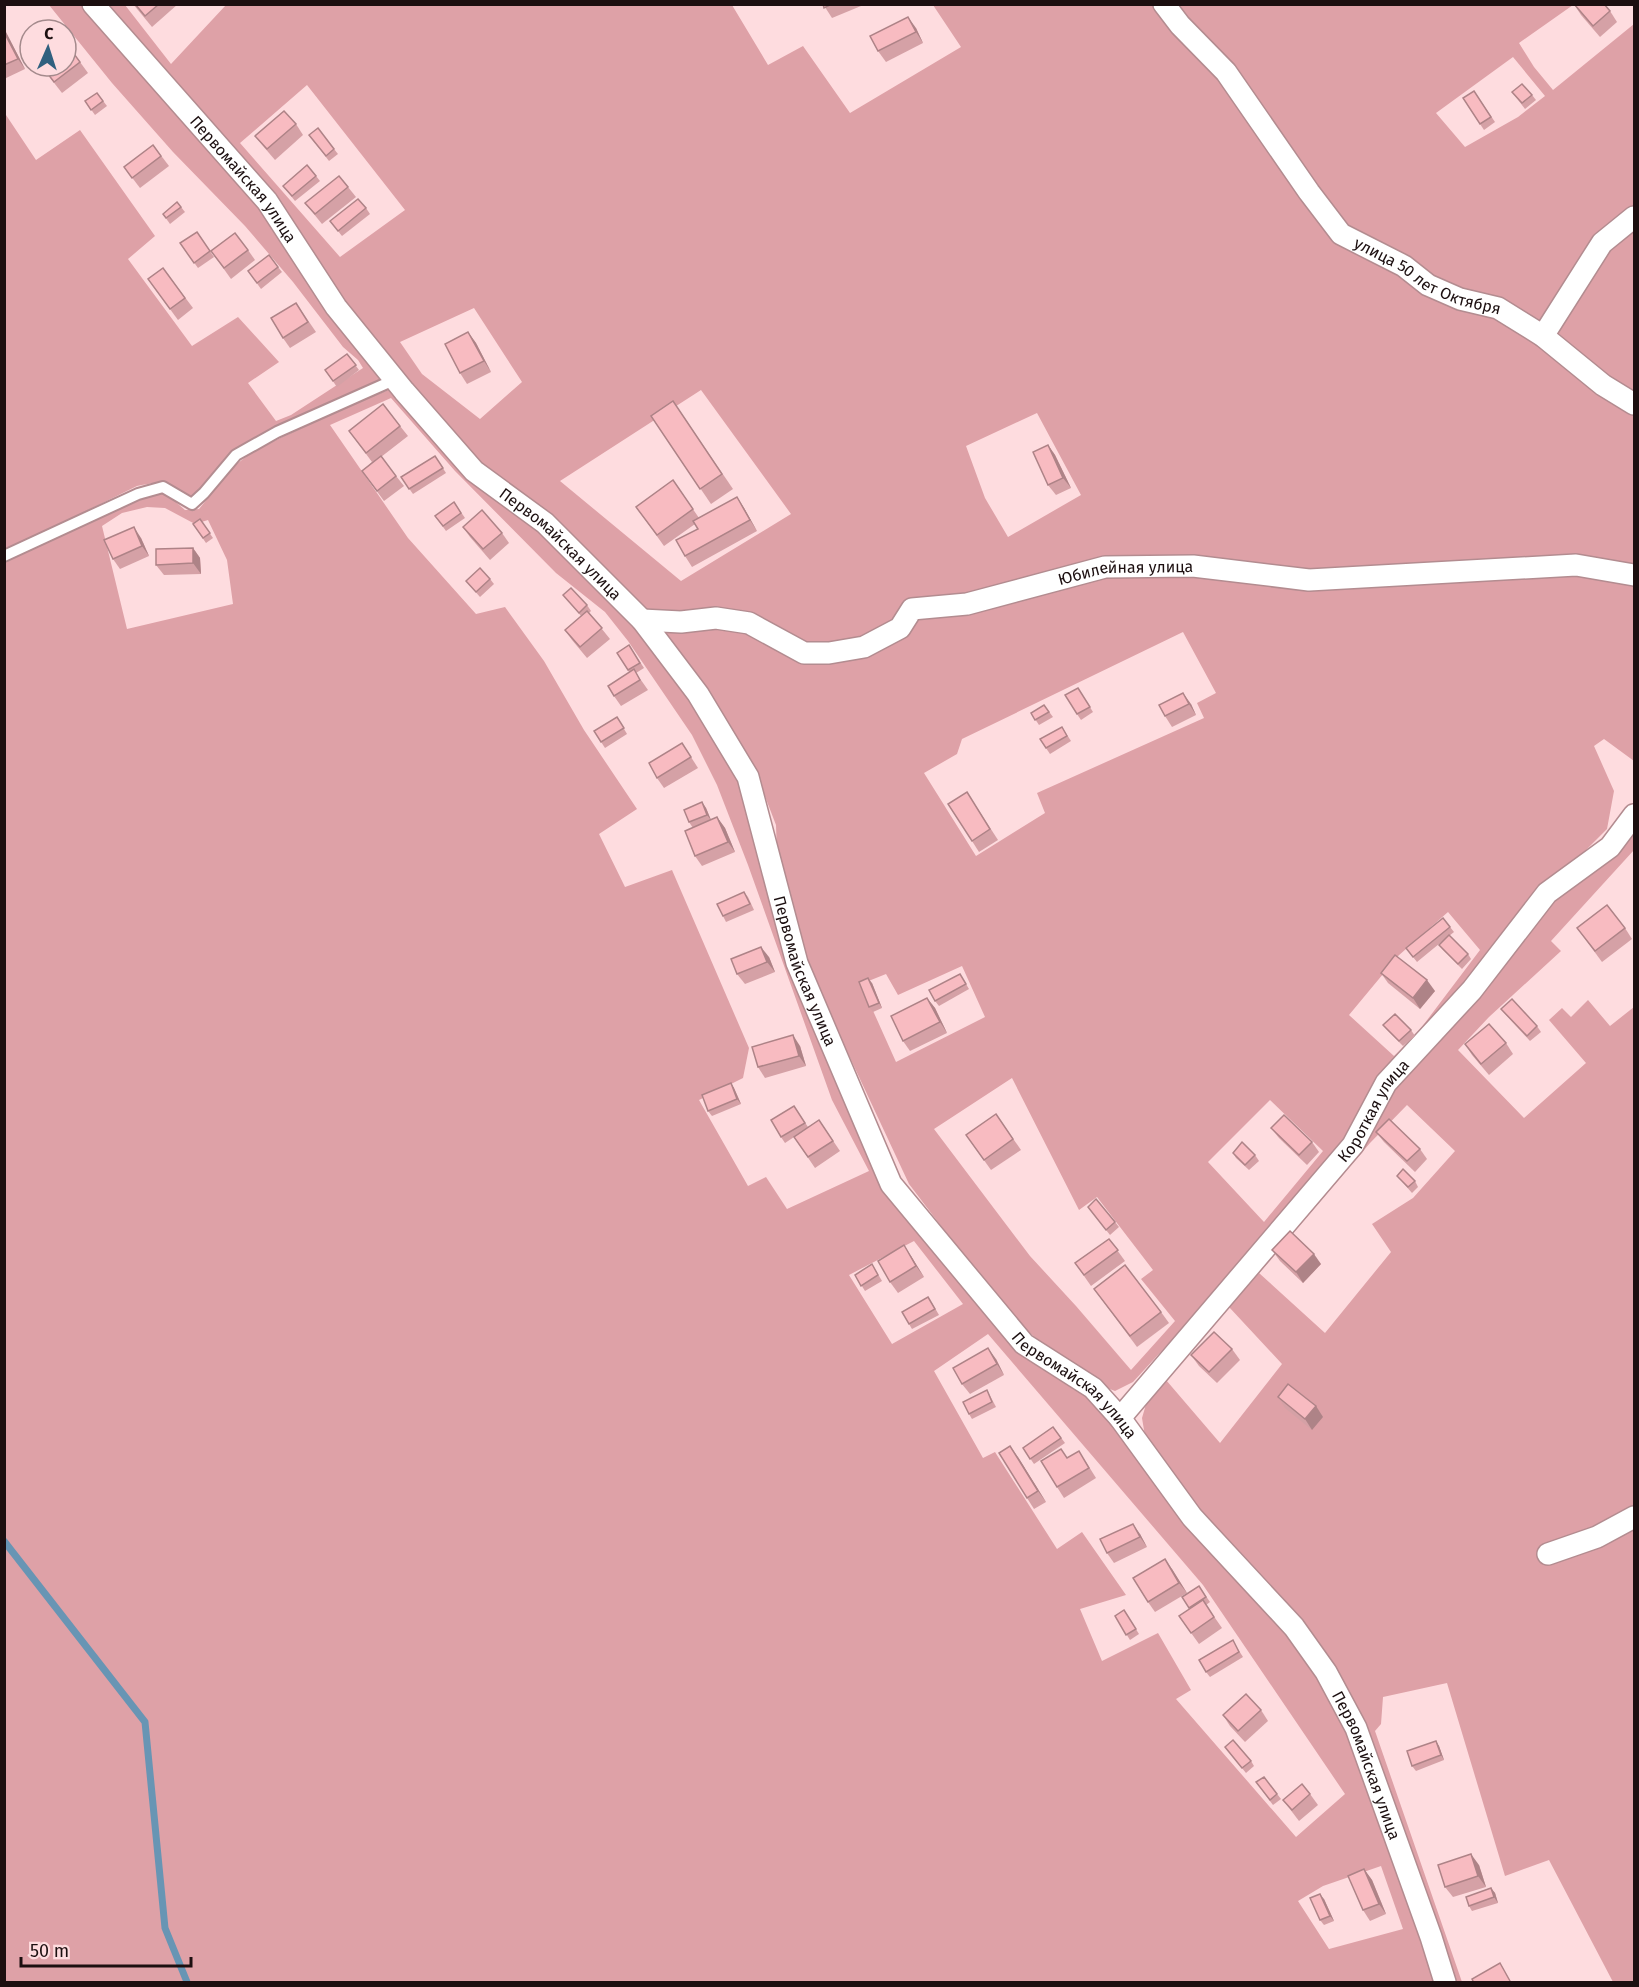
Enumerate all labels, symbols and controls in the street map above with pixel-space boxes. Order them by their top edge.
north arrow [18,18,78,78]
text: С [44,24,55,43]
street label: Первомайская улица [186,112,300,246]
street label: улица 50 лет Октября [1351,233,1503,318]
street label: Первомайская улица [496,484,625,604]
street label: Юбилейная улица [1056,557,1193,589]
street label: Первомайская улица [770,894,840,1049]
street label: Короткая улица [1334,1055,1413,1166]
street label: Первомайская улица [1008,1328,1141,1442]
street label: Первомайская улица [1328,1688,1404,1842]
scale bar [21,1930,190,1968]
text: 50 m [30,1940,69,1962]

